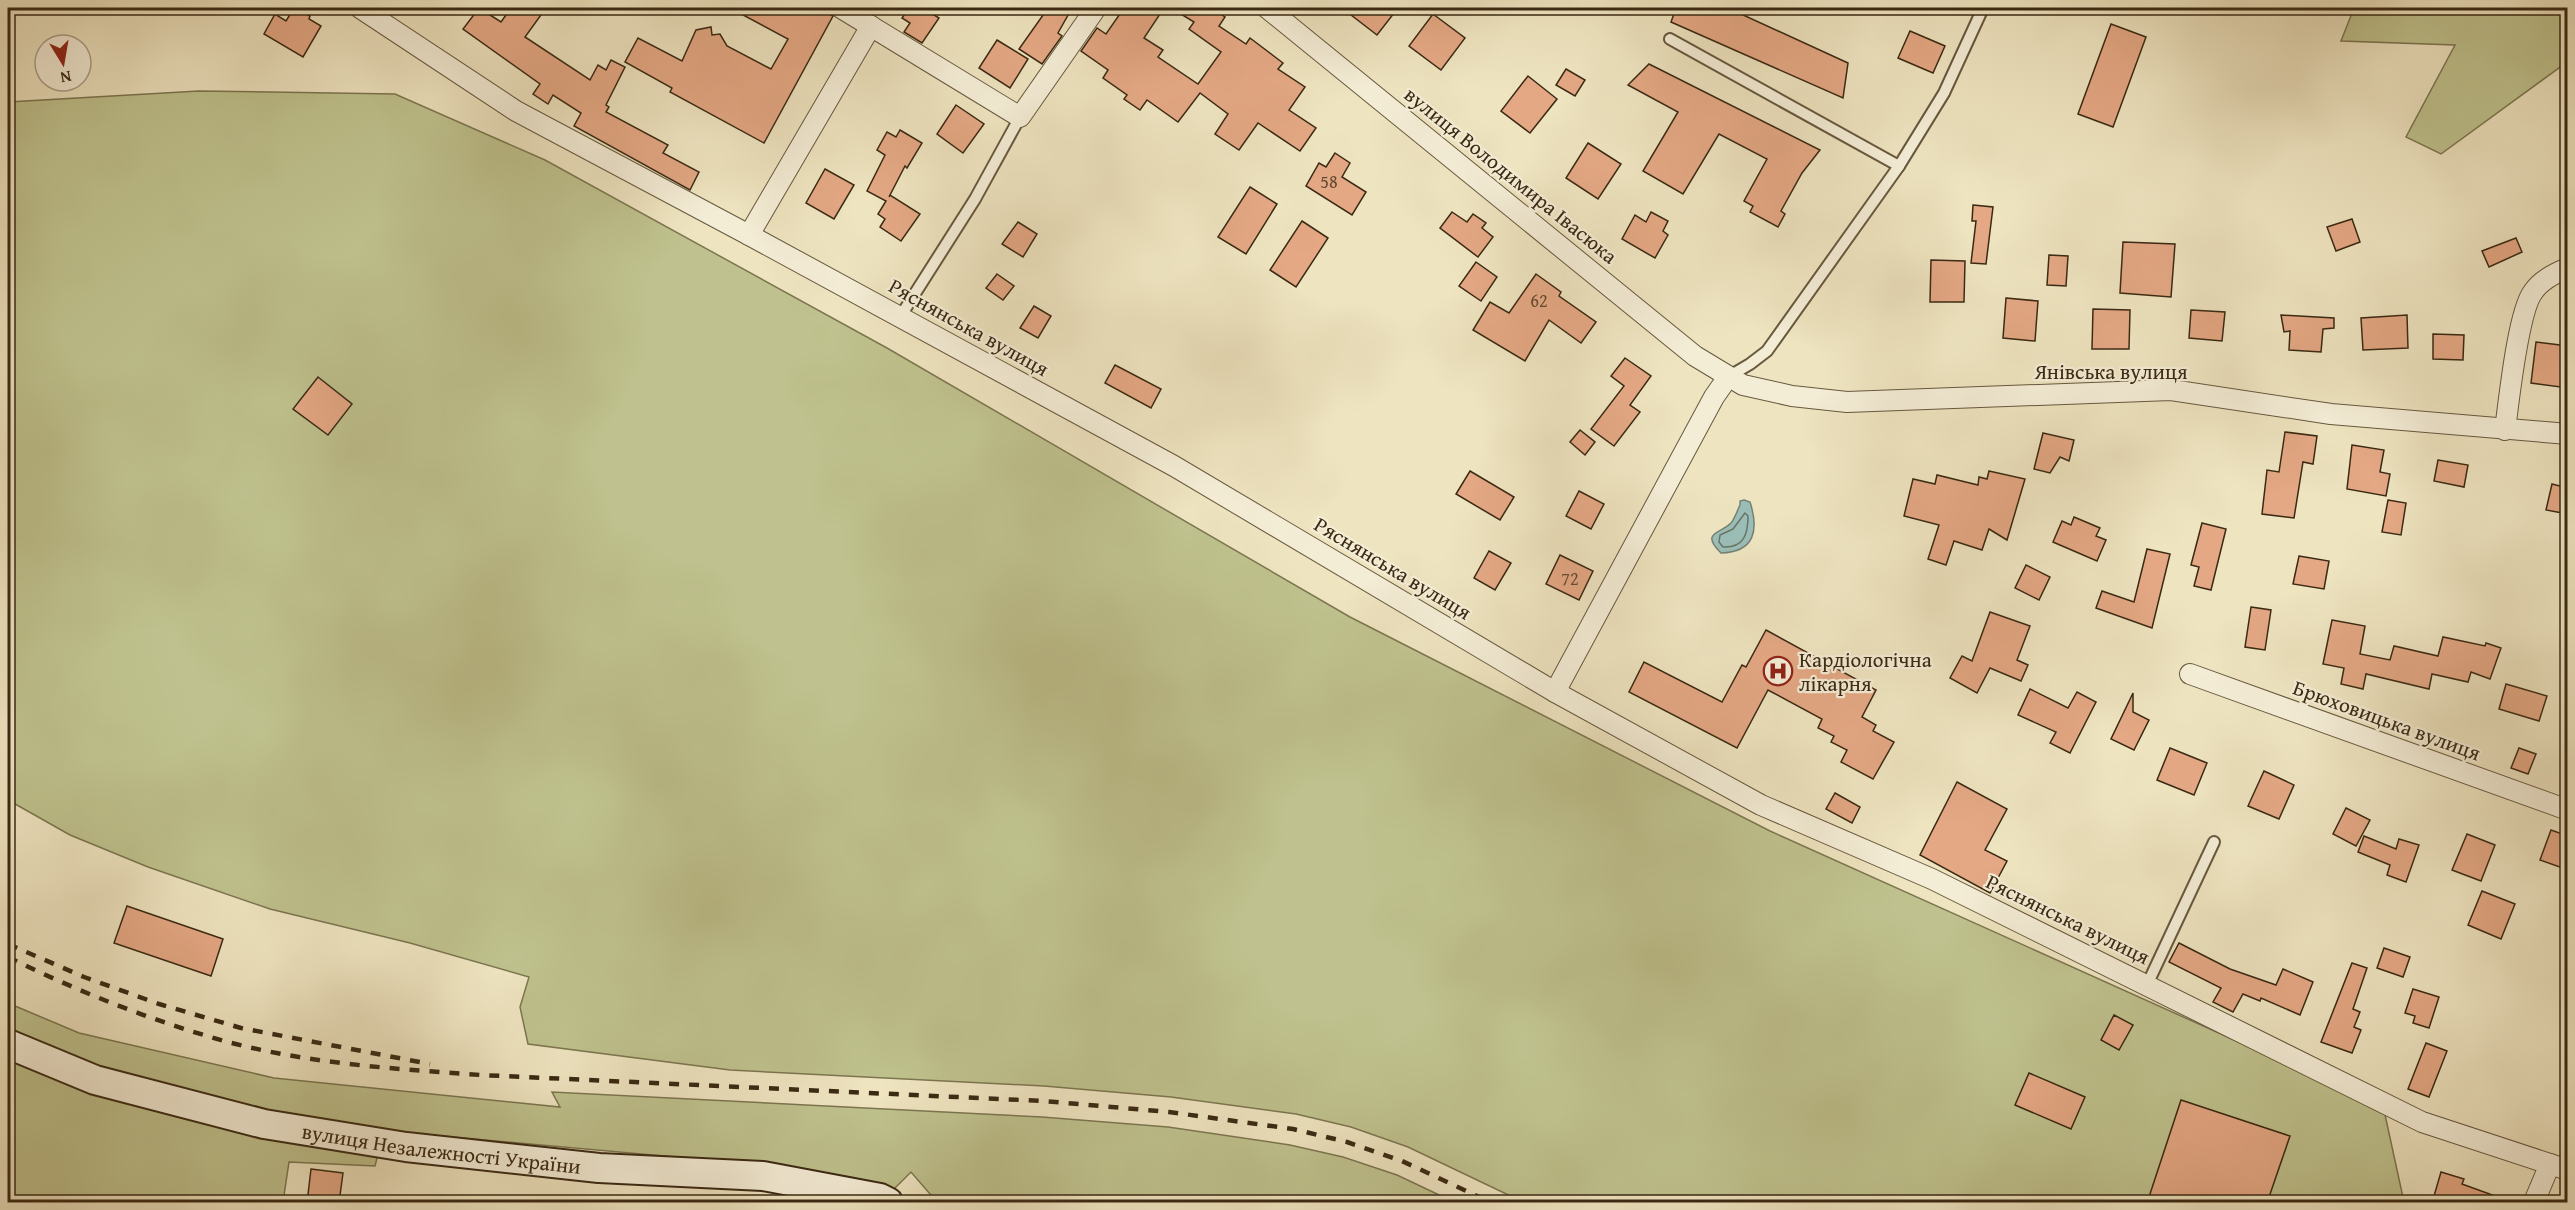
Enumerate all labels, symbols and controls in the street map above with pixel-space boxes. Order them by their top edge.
north arrow [33,33,93,93]
text: N [58,65,73,91]
street label: вулиця Володимира Івасюка [1398,79,1624,271]
house number: 58 [1320,168,1338,195]
street label: Ряснянська вулиця [883,270,1055,384]
house number: 62 [1530,287,1548,314]
street label: Янівська вулиця [2033,356,2188,387]
street label: Ряснянська вулиця [1308,509,1478,627]
house number: 72 [1561,565,1579,592]
place label: Кардіологічна лікарня [1799,644,1932,699]
hospital icon: Кардіологічна лікарня [1762,655,1794,687]
street label: Брюховицька вулиця [2289,672,2485,768]
street label: Ряснянська вулиця [1981,866,2155,972]
street label: вулиця Незалежності України [300,1115,583,1181]

